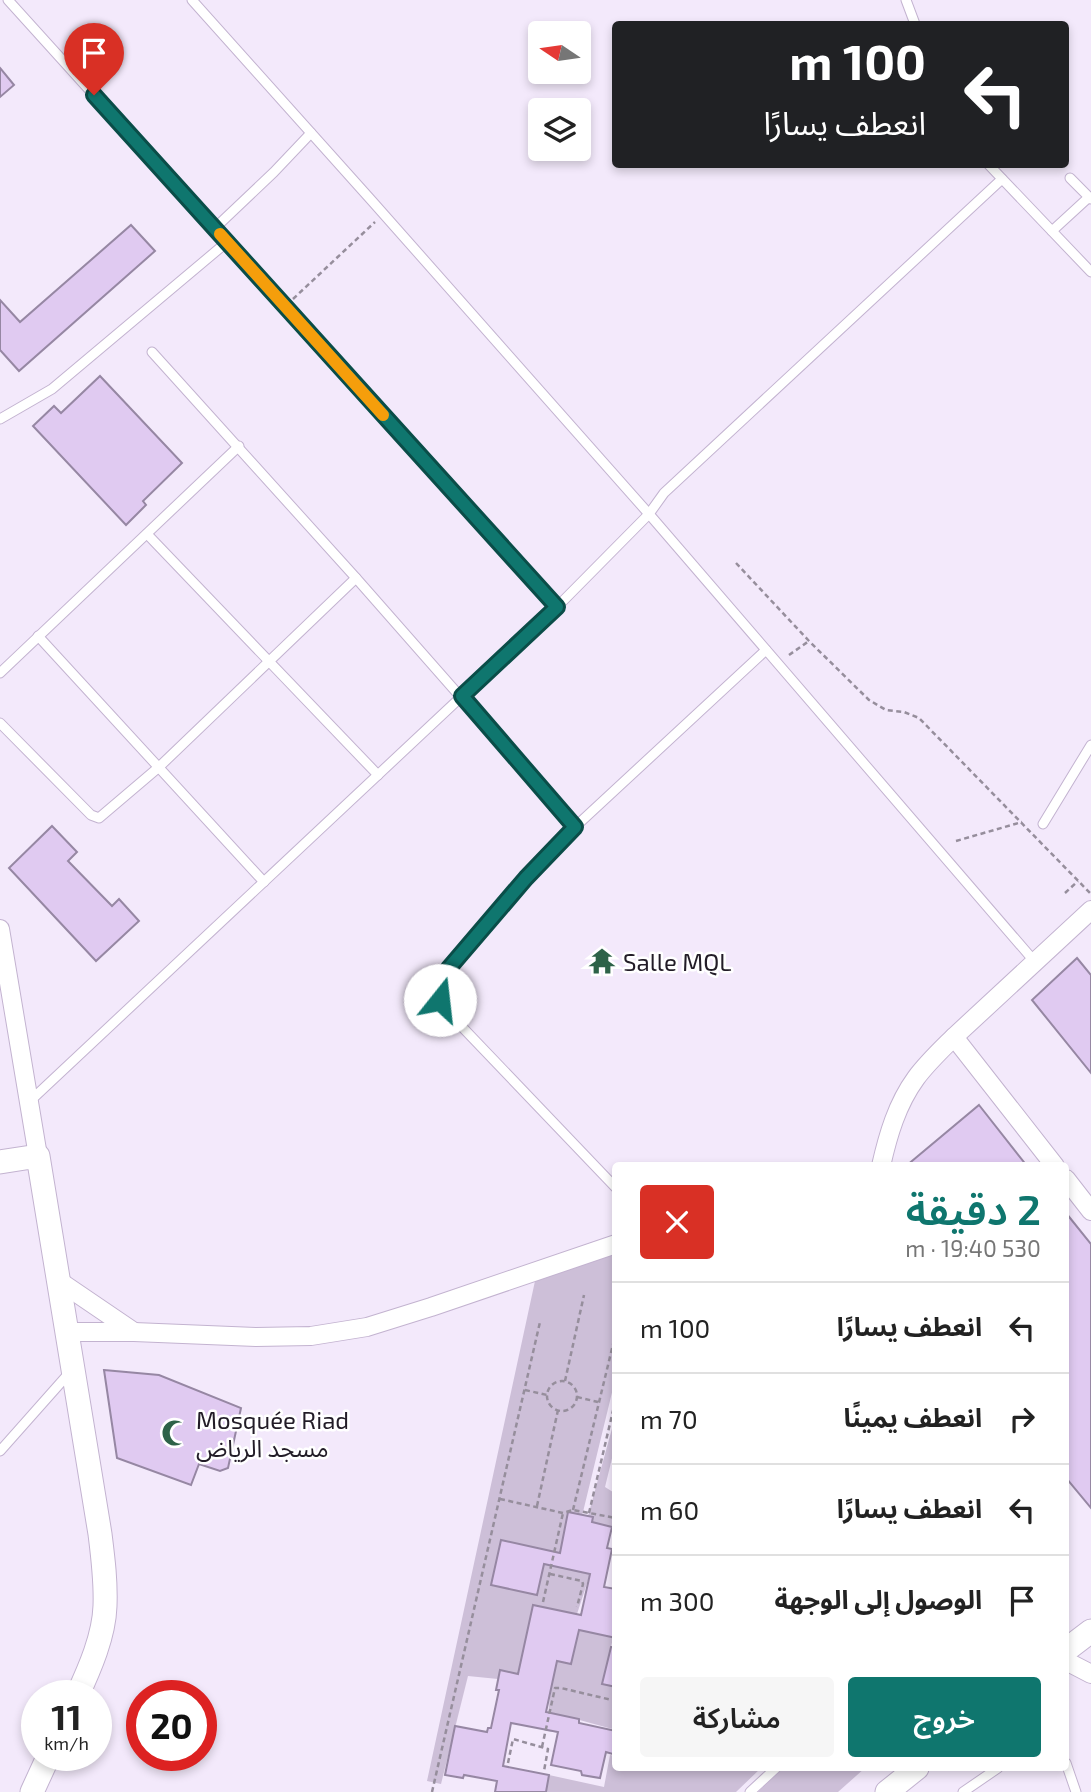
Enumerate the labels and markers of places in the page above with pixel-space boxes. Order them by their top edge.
pin [64,23,124,95]
temple icon: Salle MQL [587,946,617,976]
place label: Salle MQL [623,947,732,976]
place label: Mosquée Riad مسجد الرياض [196,1405,349,1463]
mosque icon: Mosquée Riad مسجد الرياض [160,1418,190,1448]

